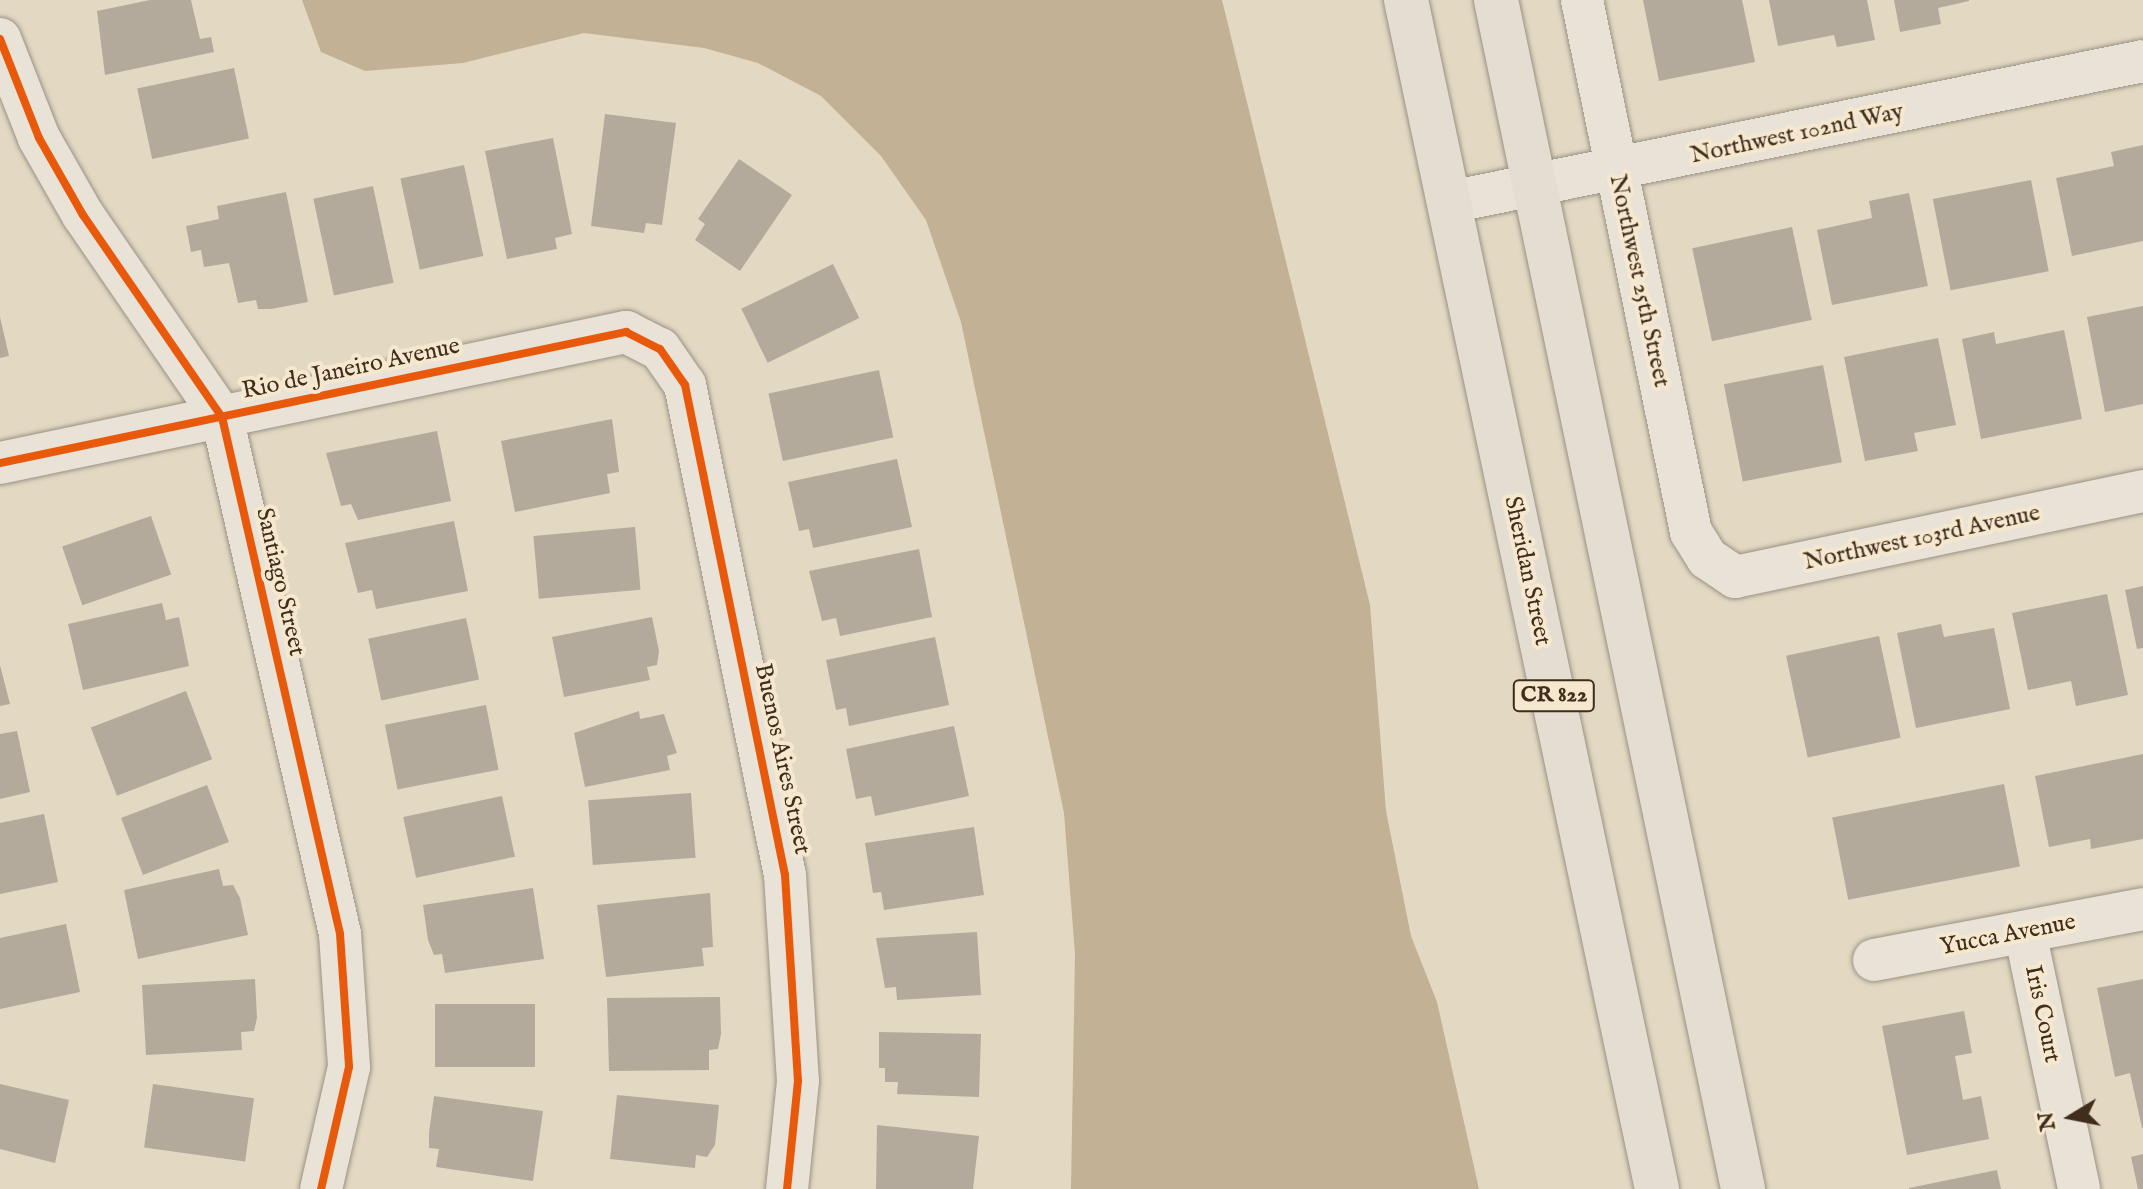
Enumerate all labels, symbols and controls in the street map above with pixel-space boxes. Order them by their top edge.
street label: Northwest 102nd Way [1688,97,1906,171]
street label: Northwest 25th Street [1602,172,1676,390]
street label: Rio de Janeiro Avenue [240,332,462,406]
street label: Sheridan Street [1497,494,1557,648]
street label: Northwest 103rd Avenue [1801,499,2043,577]
street label: Santiago Street [249,505,311,659]
street label: Buenos Aires Street [748,661,816,857]
road number: CR 822 [1512,678,1596,714]
street label: Yucca Avenue [1938,908,2078,962]
street label: Iris Court [2018,963,2066,1065]
north arrow [2031,1077,2111,1157]
text: N [2032,1109,2063,1133]

